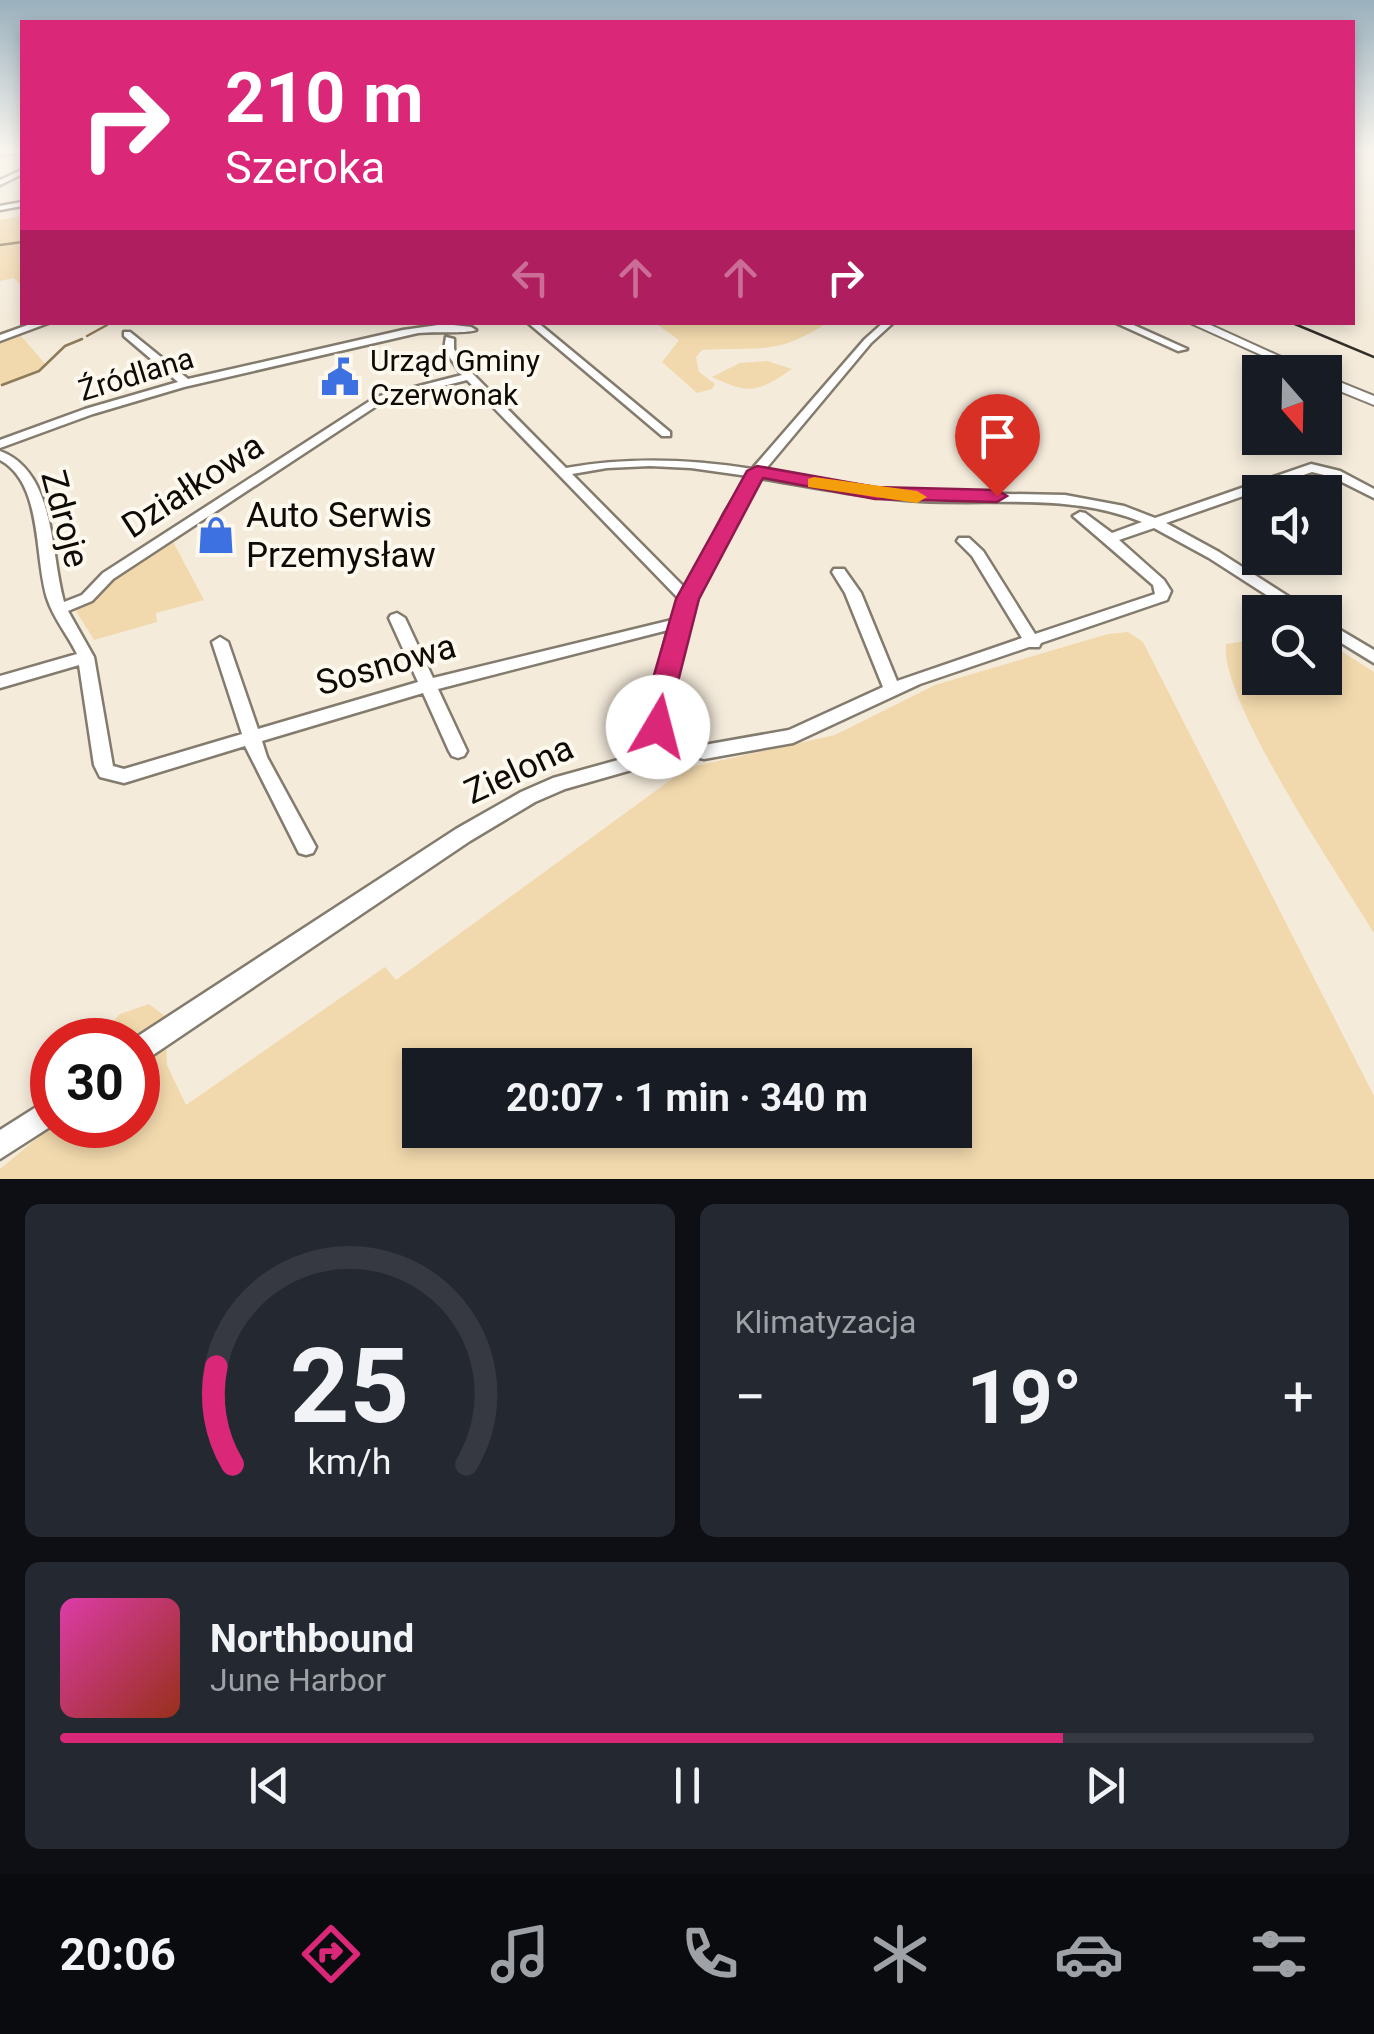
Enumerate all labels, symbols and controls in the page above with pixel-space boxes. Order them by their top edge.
text: 210 m [225,57,424,139]
icon: right [60,60,190,190]
text: Szeroka [225,141,385,194]
icon: left [503,250,558,305]
icon: ahead [608,250,663,305]
icon: ahead [713,250,768,305]
icon: right [818,250,873,305]
street label: Źródlana [74,340,198,408]
place label: Urząd Gminy Czerwonak [370,343,540,412]
north arrow [1242,355,1342,455]
map controls [1242,355,1342,695]
public building icon: Urząd Gminy Czerwonak [319,356,361,398]
pin [955,394,1040,497]
icon: arrive [970,409,1025,464]
street label: Działkowa [115,425,271,547]
street label: Zdroje [32,466,98,572]
button: sound [1242,475,1342,575]
place label: Auto Serwis Przemysław [246,495,436,576]
shop icon: Auto Serwis Przemysław [195,514,237,556]
button: search [1242,595,1342,695]
street label: Sosnowa [311,626,461,704]
position arrow [606,675,710,779]
street label: Zielona [458,727,580,813]
speed limit sign: 30 [30,1018,160,1148]
text: 20:07 · 1 min · 340 m [506,1076,868,1120]
text: Klimatyzacja [735,1303,916,1341]
text: 25 [290,1326,409,1447]
text: 19° [967,1353,1082,1441]
text: − [735,1365,766,1429]
text: + [1283,1365,1314,1429]
text: km/h [308,1441,392,1483]
text: Northbound [210,1617,414,1661]
text: June Harbor [210,1661,386,1699]
icon: previous [242,1758,297,1813]
icon: pause [660,1758,715,1813]
icon: next [1078,1758,1133,1813]
icon: directions [296,1919,366,1989]
icon: music [485,1919,555,1989]
icon: phone [675,1919,745,1989]
icon: climate [865,1919,935,1989]
icon: car [1054,1919,1124,1989]
icon: filters [1244,1919,1314,1989]
text: 20:06 [60,1928,176,1981]

